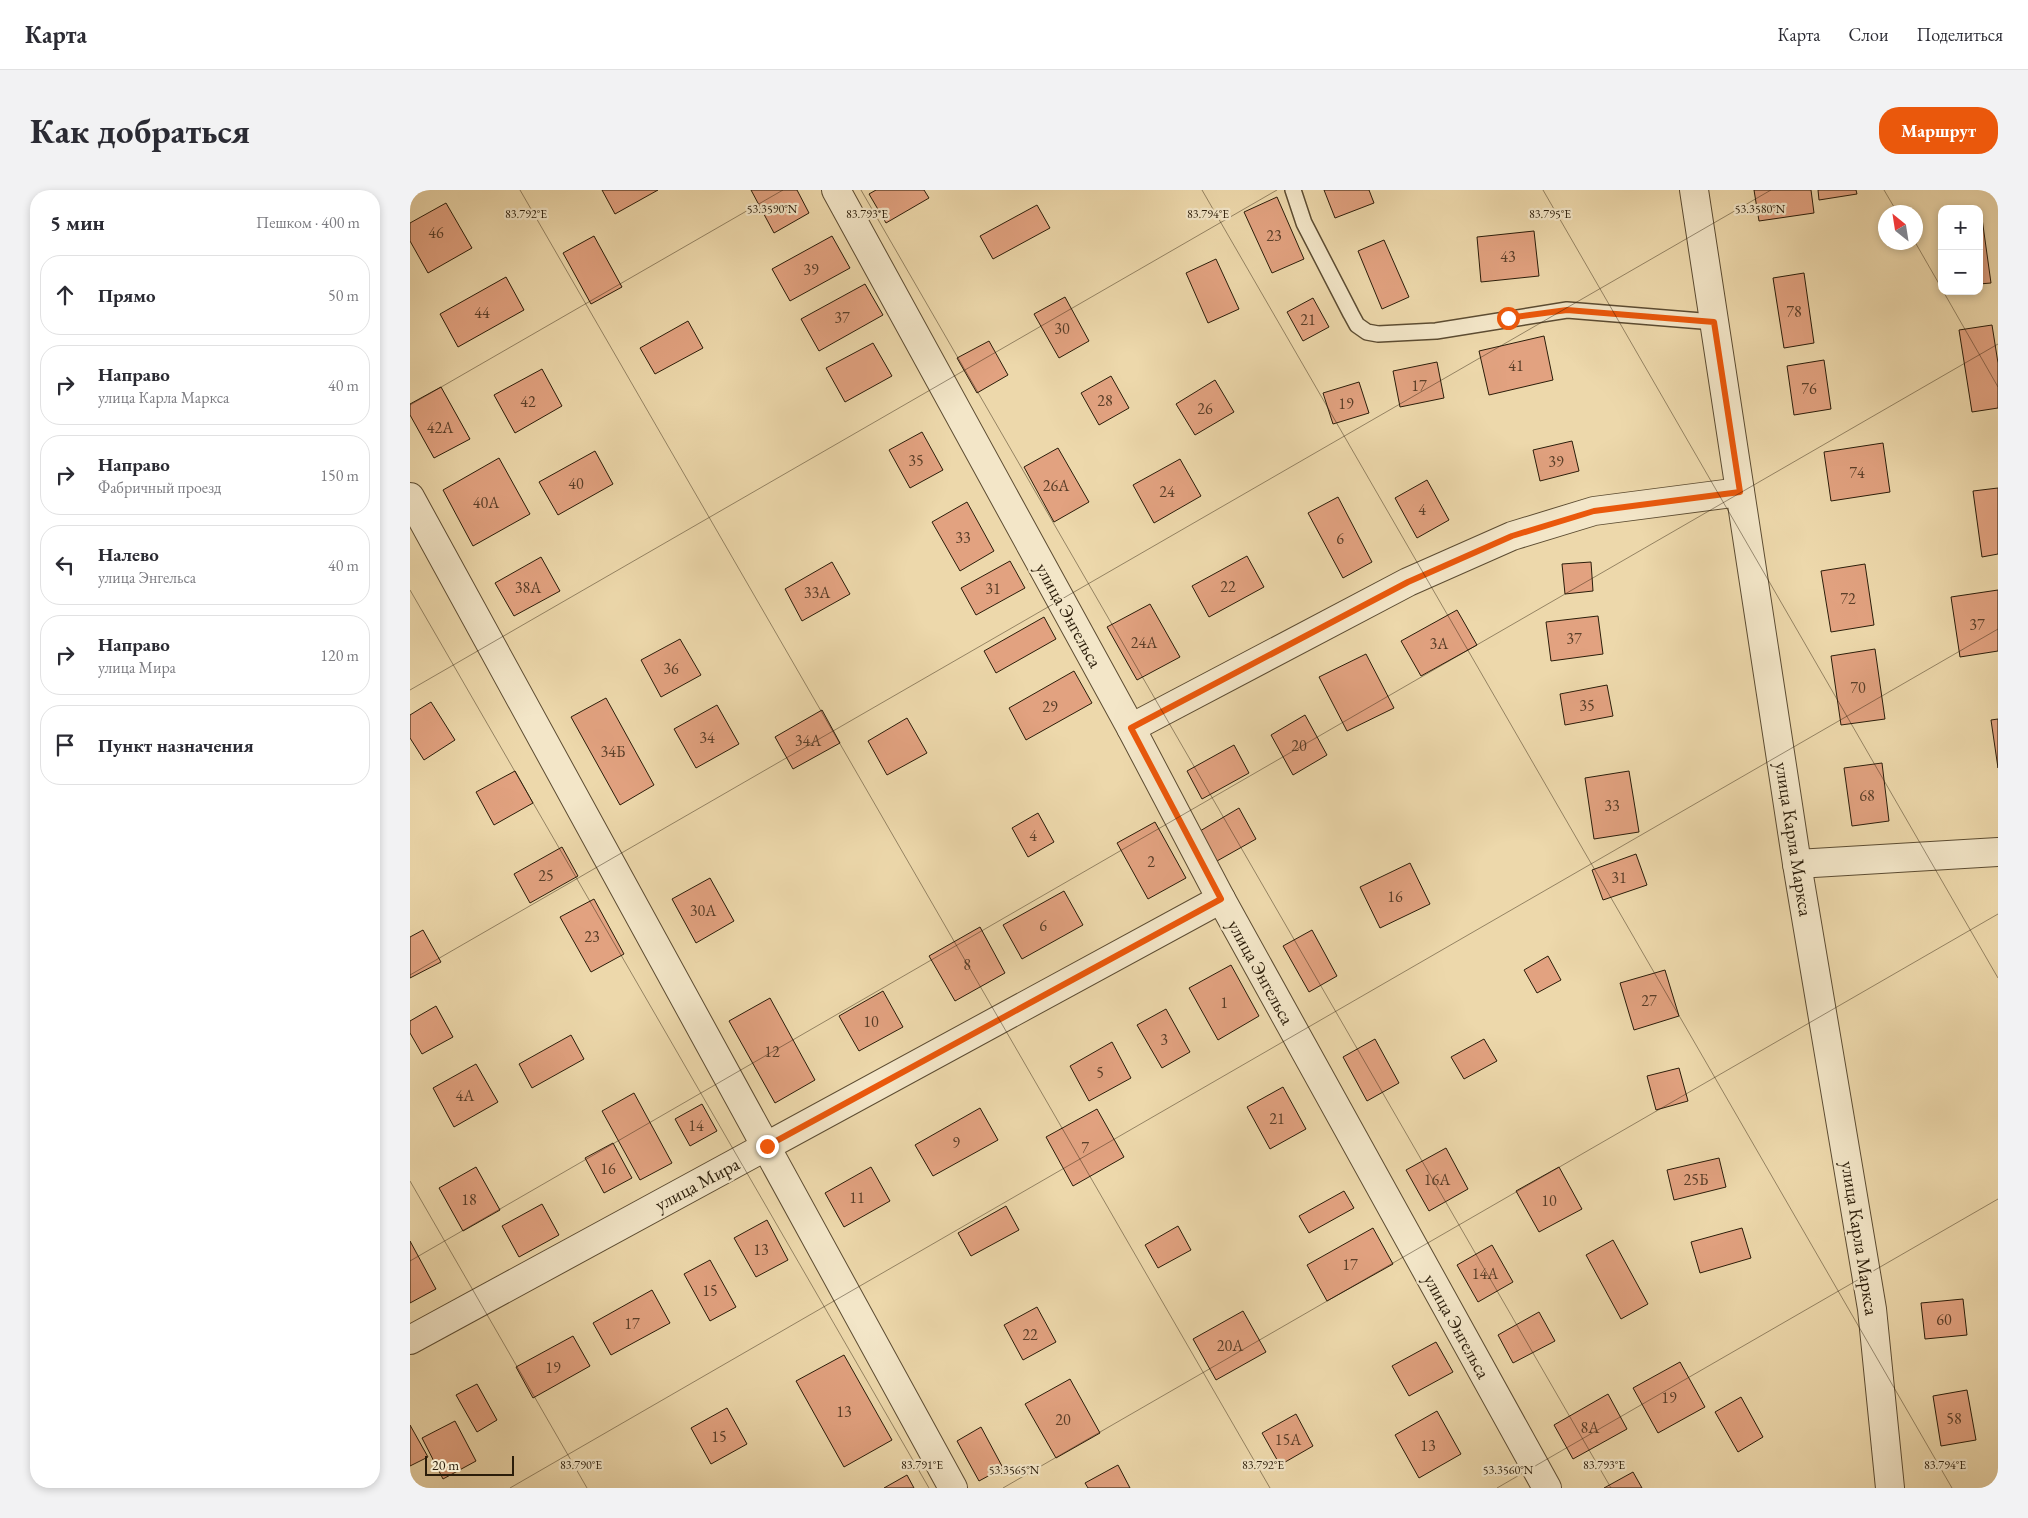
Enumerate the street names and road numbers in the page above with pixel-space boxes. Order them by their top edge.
street label: улица Энгельса [1030,558,1108,672]
street label: улица Карла Маркса [1769,760,1819,918]
street label: улица Энгельса [1222,915,1300,1029]
street label: улица Мира [650,1151,744,1217]
street label: улица Карла Маркса [1835,1159,1885,1317]
street label: улица Энгельса [1418,1269,1496,1383]

